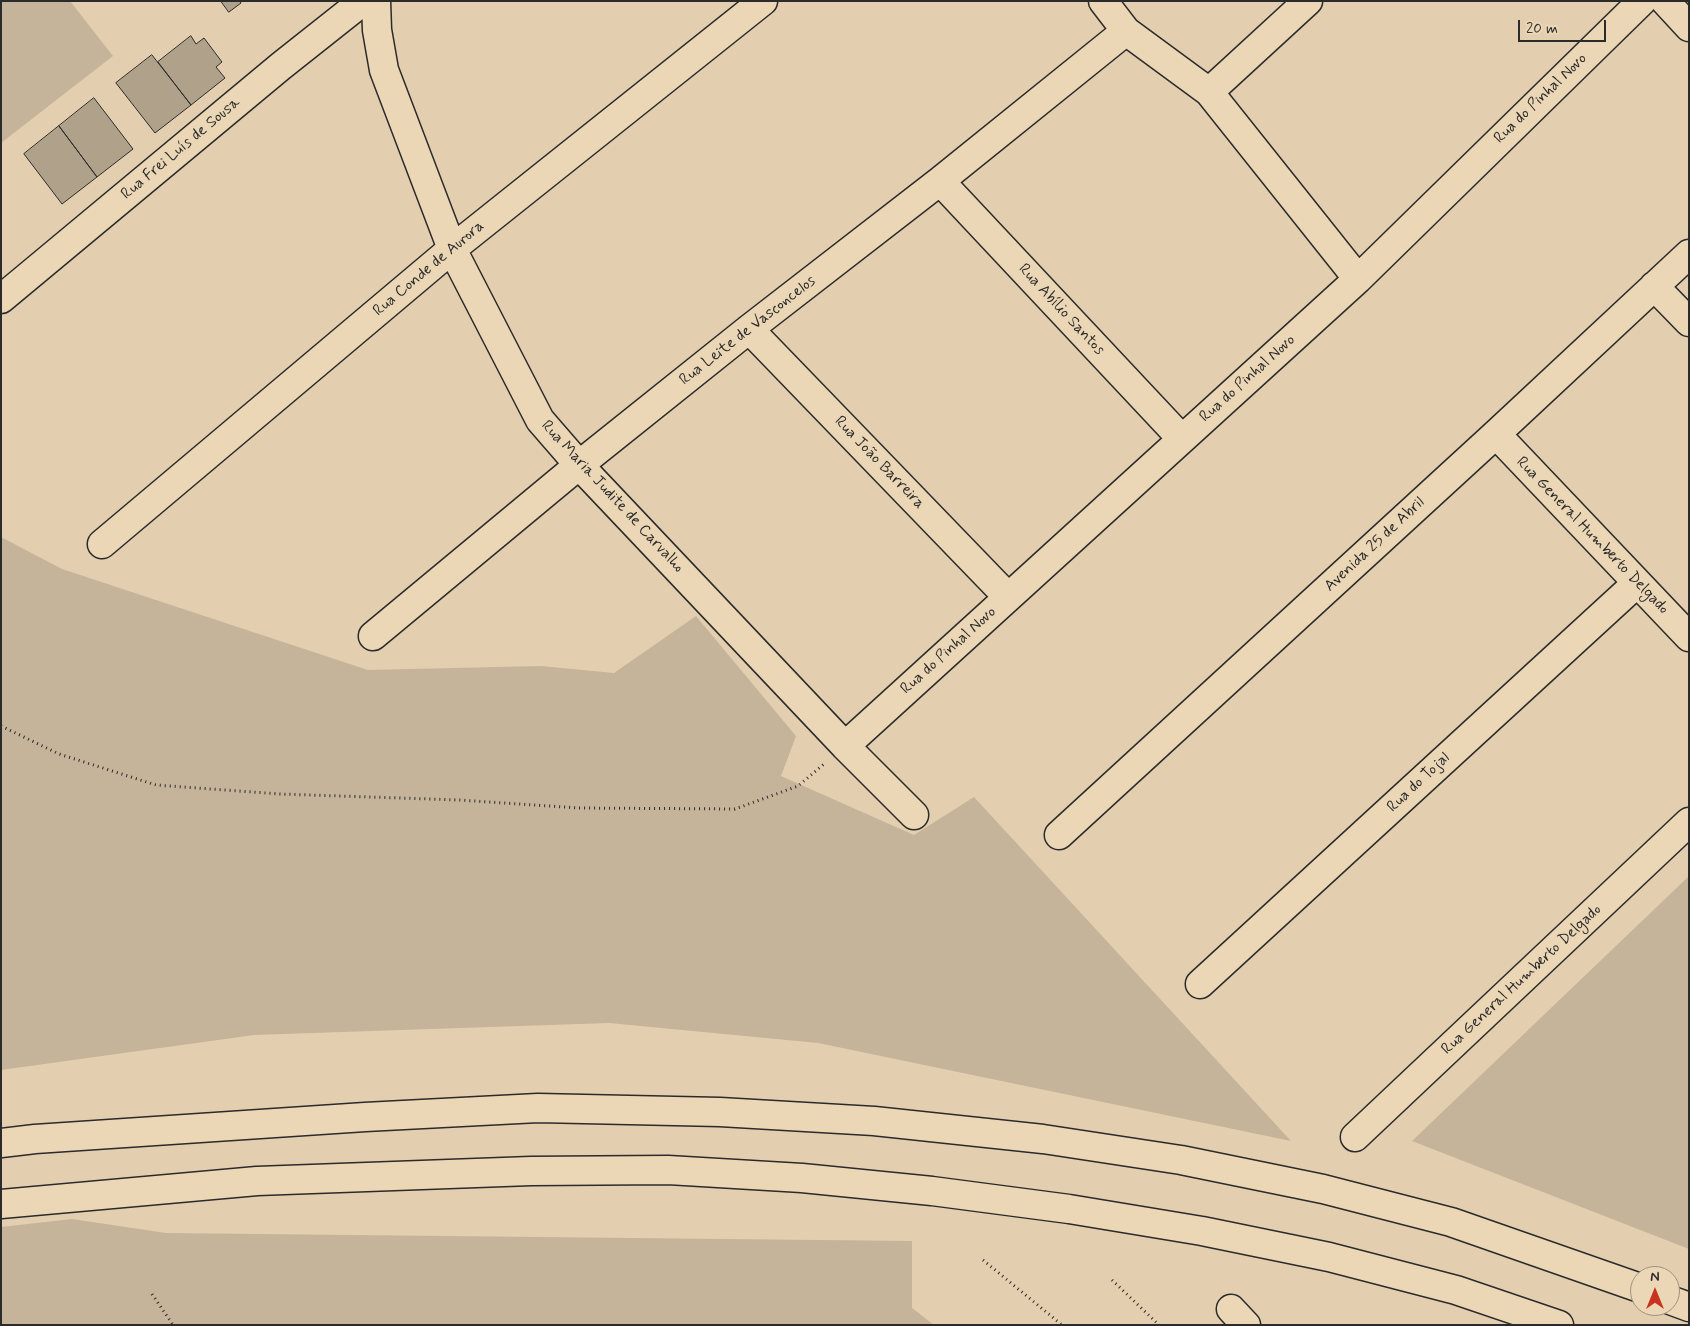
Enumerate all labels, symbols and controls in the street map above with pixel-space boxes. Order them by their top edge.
scale bar [1520,10,1608,42]
text: 20 m [1526,19,1558,39]
street label: Rua do Pinhal Novo [1490,50,1592,148]
street label: Rua Frei Luís de Sousa [118,94,244,204]
street label: Rua Conde de Aurora [370,217,488,321]
street label: Rua Abílio Santos [1014,260,1108,360]
street label: Rua Leite de Vasconcelos [676,272,820,390]
street label: Rua do Pinhal Novo [1196,331,1300,427]
street label: Rua João Barreira [830,413,928,513]
street label: Rua Maria Judite de Carvalho [536,417,688,577]
street label: Rua General Humberto Delgado [1512,453,1672,619]
street label: Avenida 25 de Abril [1321,494,1429,596]
street label: Rua do Pinhal Novo [897,603,1001,699]
street label: Rua do Tojal [1384,749,1454,817]
street label: Rua General Humberto Delgado [1438,901,1606,1059]
north arrow [1630,1266,1680,1316]
text: N [1650,1268,1660,1286]

